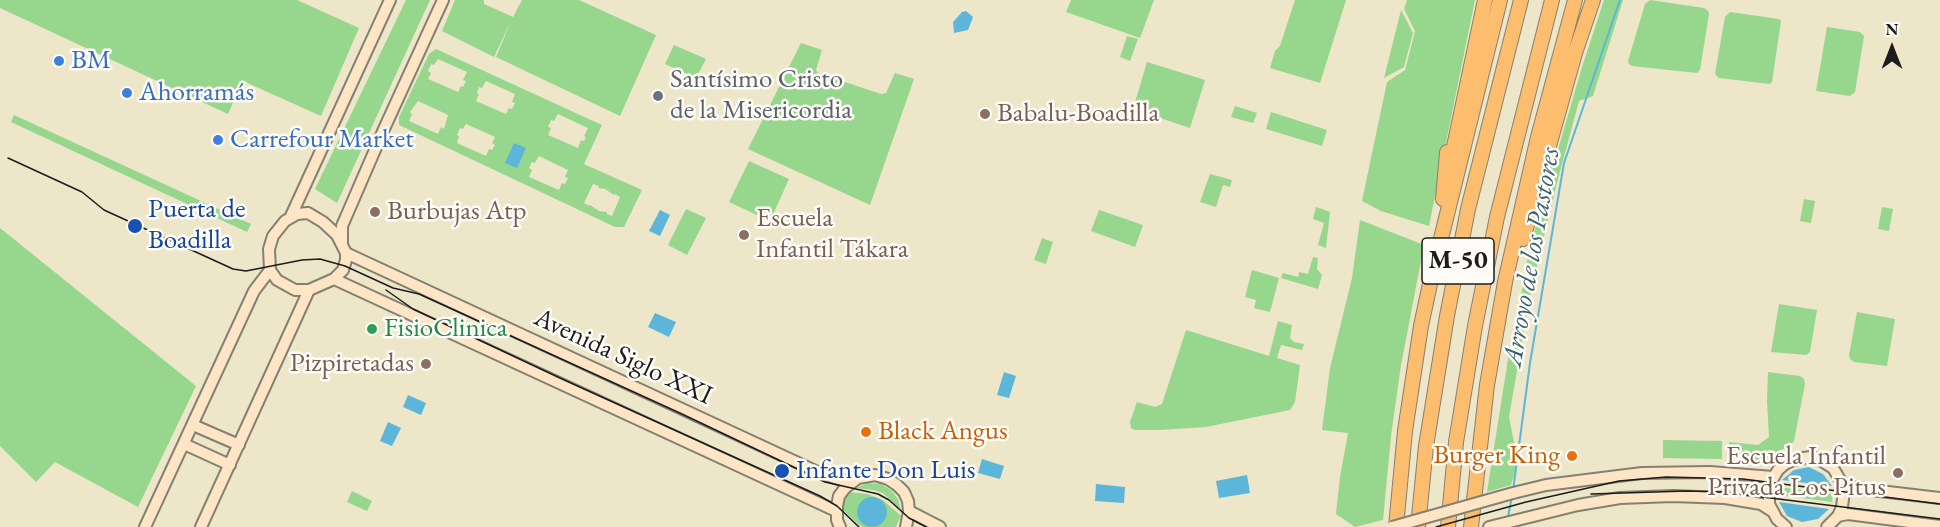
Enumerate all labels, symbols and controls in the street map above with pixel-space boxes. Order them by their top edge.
north arrow [1862,18,1922,78]
text: N [1886,19,1898,40]
place label: BM [71,45,111,77]
marker: BM [52,54,66,68]
place label: Santísimo Cristo de la Misericordia [670,64,852,127]
place label: Ahorramás [139,77,254,109]
marker: Ahorramás [120,86,134,100]
marker: Santísimo Cristo de la Misericordia [651,89,665,103]
place label: Babalu-Boadilla [997,98,1159,130]
marker: Babalu-Boadilla [978,107,992,121]
place label: Carrefour Market [230,124,414,156]
marker: Carrefour Market [211,133,225,147]
water label: Arroyo de los Pastores [1496,145,1568,369]
place label: Puerta de Boadilla [148,194,246,257]
place label: Burbujas Atp [387,196,526,228]
place label: Escuela Infantil Tákara [756,203,909,266]
marker: Burbujas Atp [368,205,382,219]
marker: Puerta de Boadilla [126,217,144,235]
marker: Escuela Infantil Tákara [737,228,751,242]
road number: M-50 [1422,238,1494,284]
street label: Avenida Siglo XXI [529,302,717,412]
place label: FisioClinica [384,313,508,345]
marker: FisioClinica [365,322,379,336]
place label: Pizpiretadas [290,348,414,380]
marker: Pizpiretadas [419,357,433,371]
place label: Black Angus [878,416,1008,448]
marker: Black Angus [859,425,873,439]
place label: Burger King [1433,440,1560,472]
place label: Escuela Infantil Privada Los Pitus [1707,441,1886,504]
marker: Burger King [1565,449,1579,463]
place label: Infante Don Luis [796,455,975,487]
marker: Infante Don Luis [773,462,791,480]
marker: Escuela Infantil Privada Los Pitus [1891,466,1905,480]

